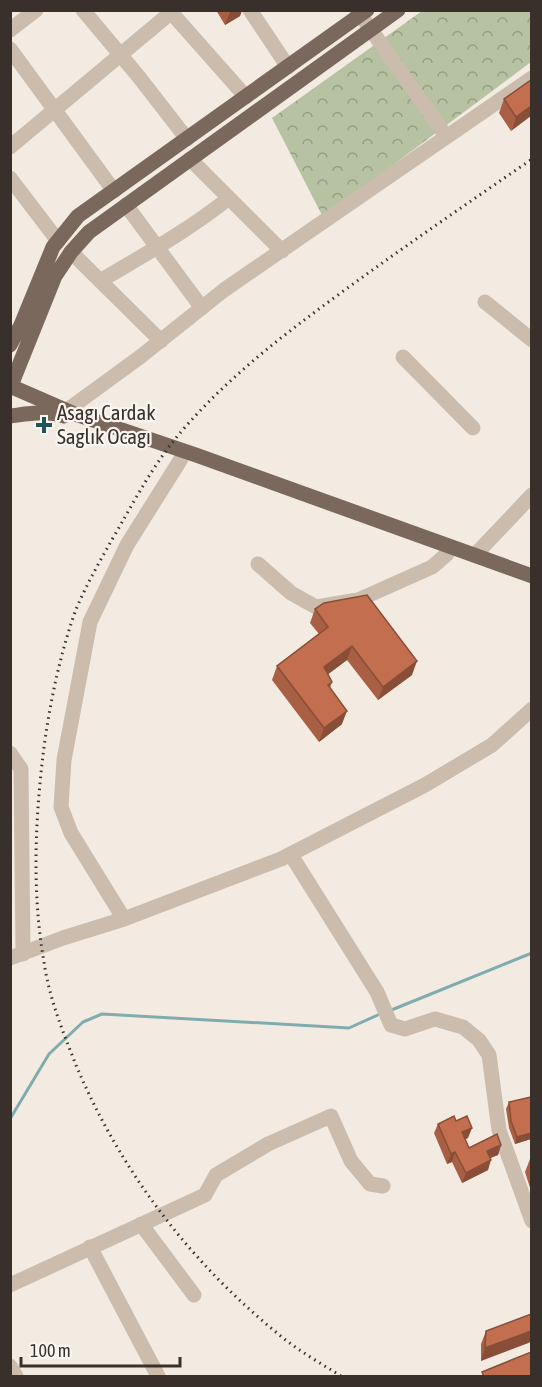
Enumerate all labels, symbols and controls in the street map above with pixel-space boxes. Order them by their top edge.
place label: Asagı Cardak Saglık Ocagı [57,400,156,448]
marker: Asagı Cardak Saglık Ocagı [35,416,53,434]
scale bar [21,1330,180,1368]
text: 100 m [30,1340,71,1361]

